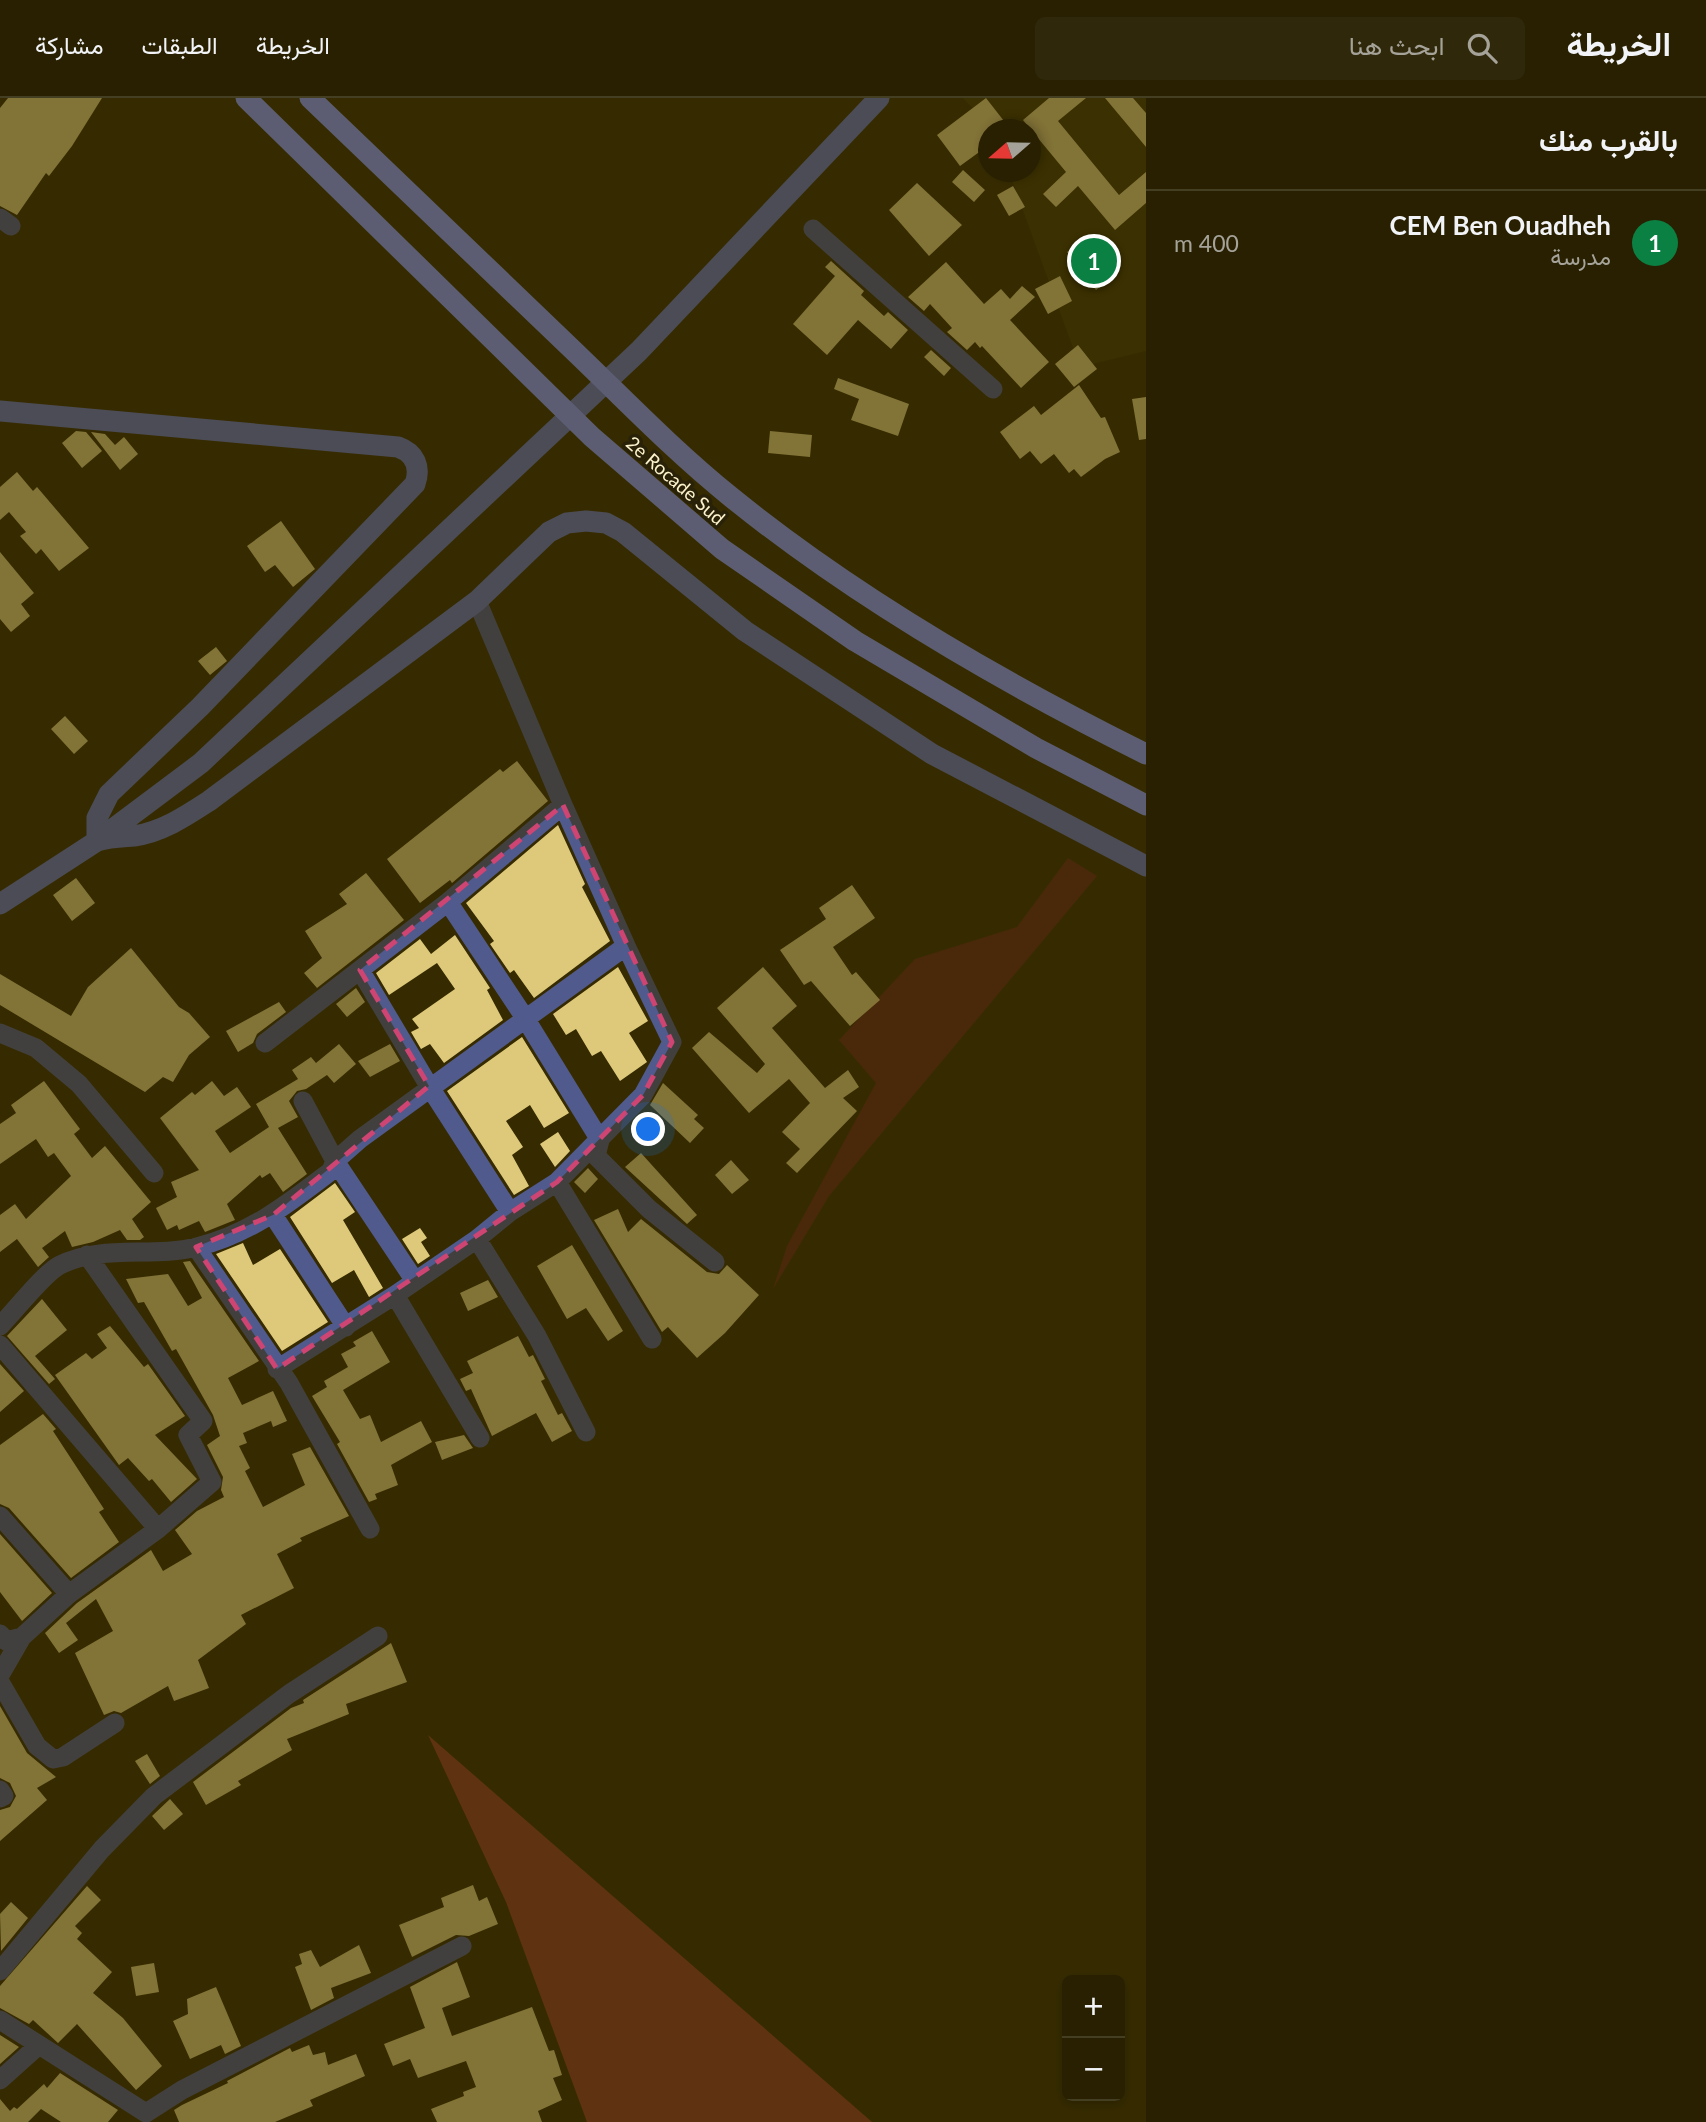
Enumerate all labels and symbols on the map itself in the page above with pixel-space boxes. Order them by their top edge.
north arrow [978,119,1041,182]
pin: 1 [1071,235,1117,287]
street label: 2e Rocade Sud [622,431,730,529]
your location [631,1112,665,1146]

